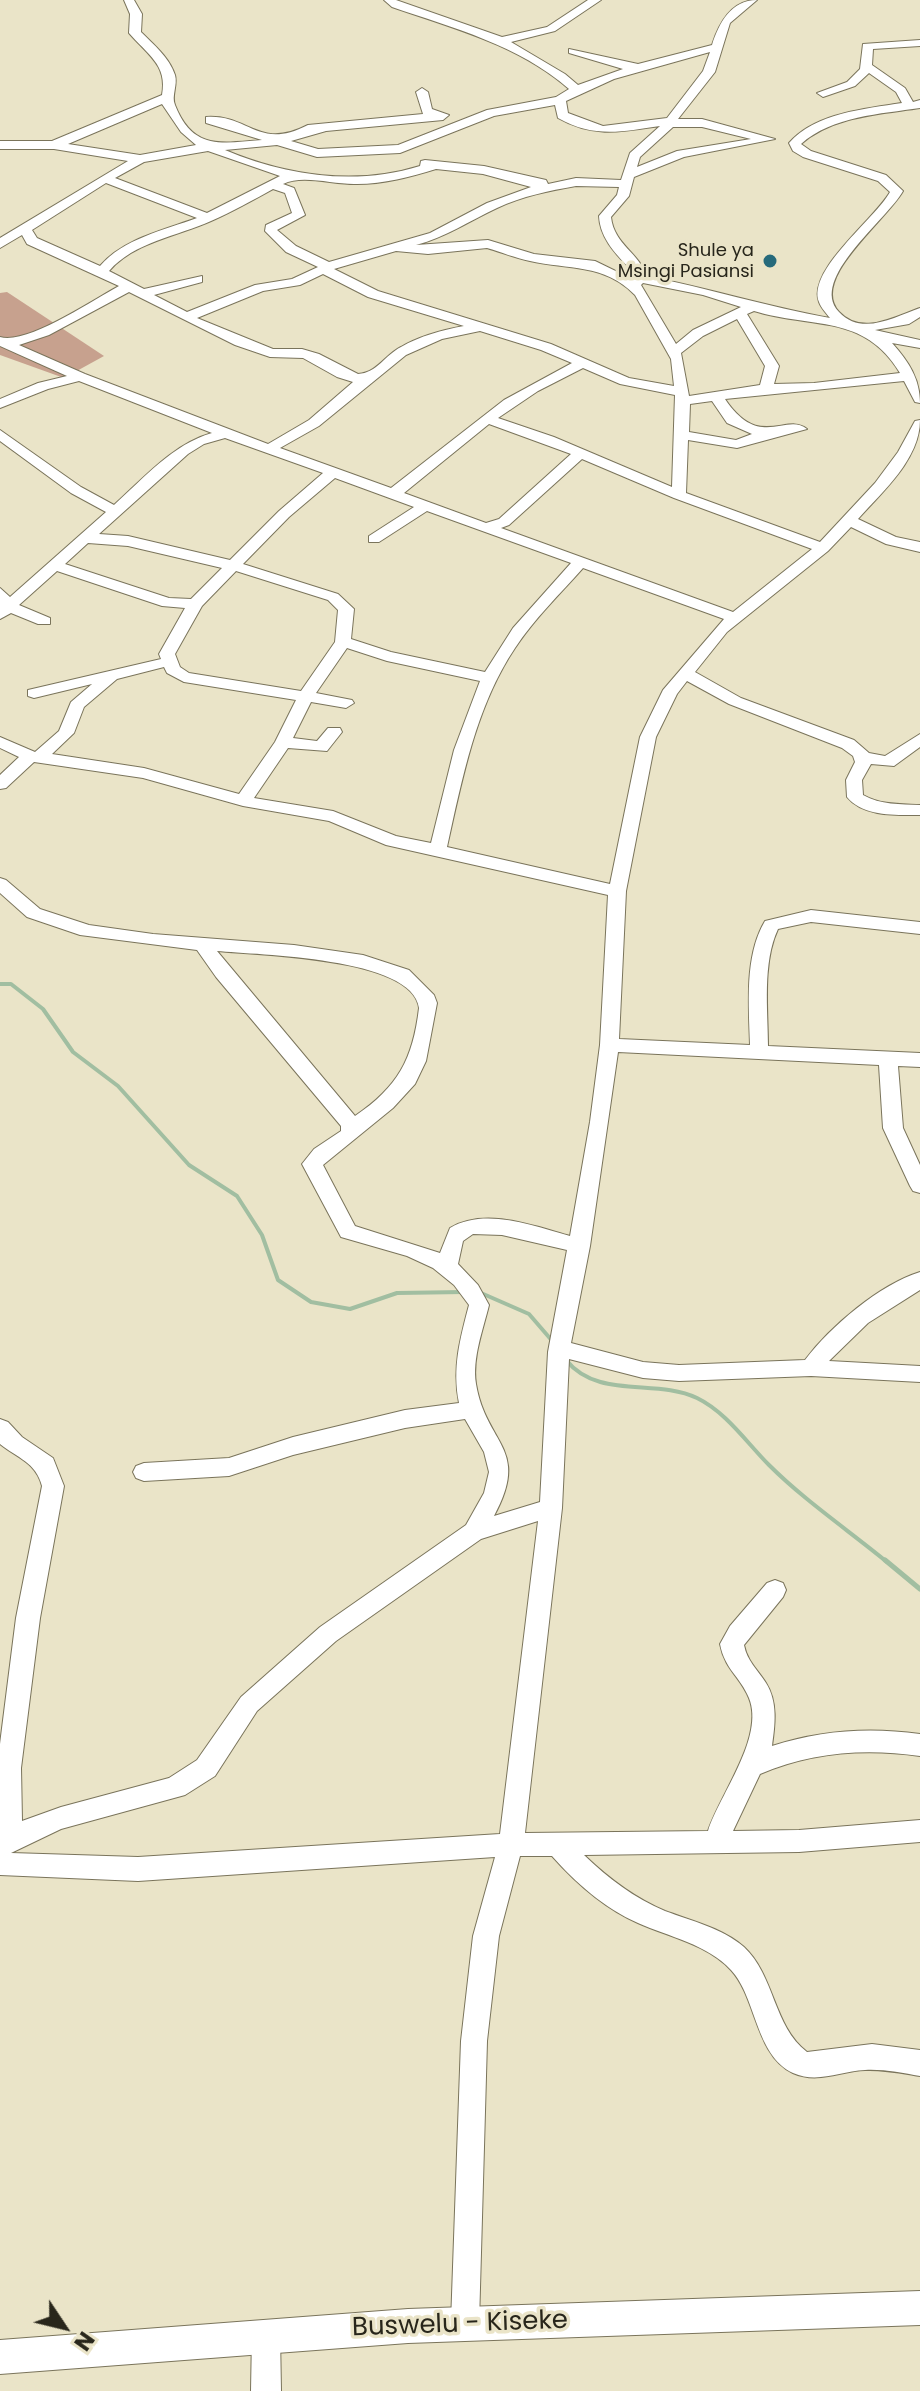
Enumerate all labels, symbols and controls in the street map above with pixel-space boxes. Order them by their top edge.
place label: Shule ya Msingi Pasiansi [618,240,754,282]
marker: Shule ya Msingi Pasiansi [761,252,779,270]
north arrow [24,2287,104,2367]
street label: Buswelu - Kiseke [352,2306,568,2344]
text: N [67,2325,102,2357]

